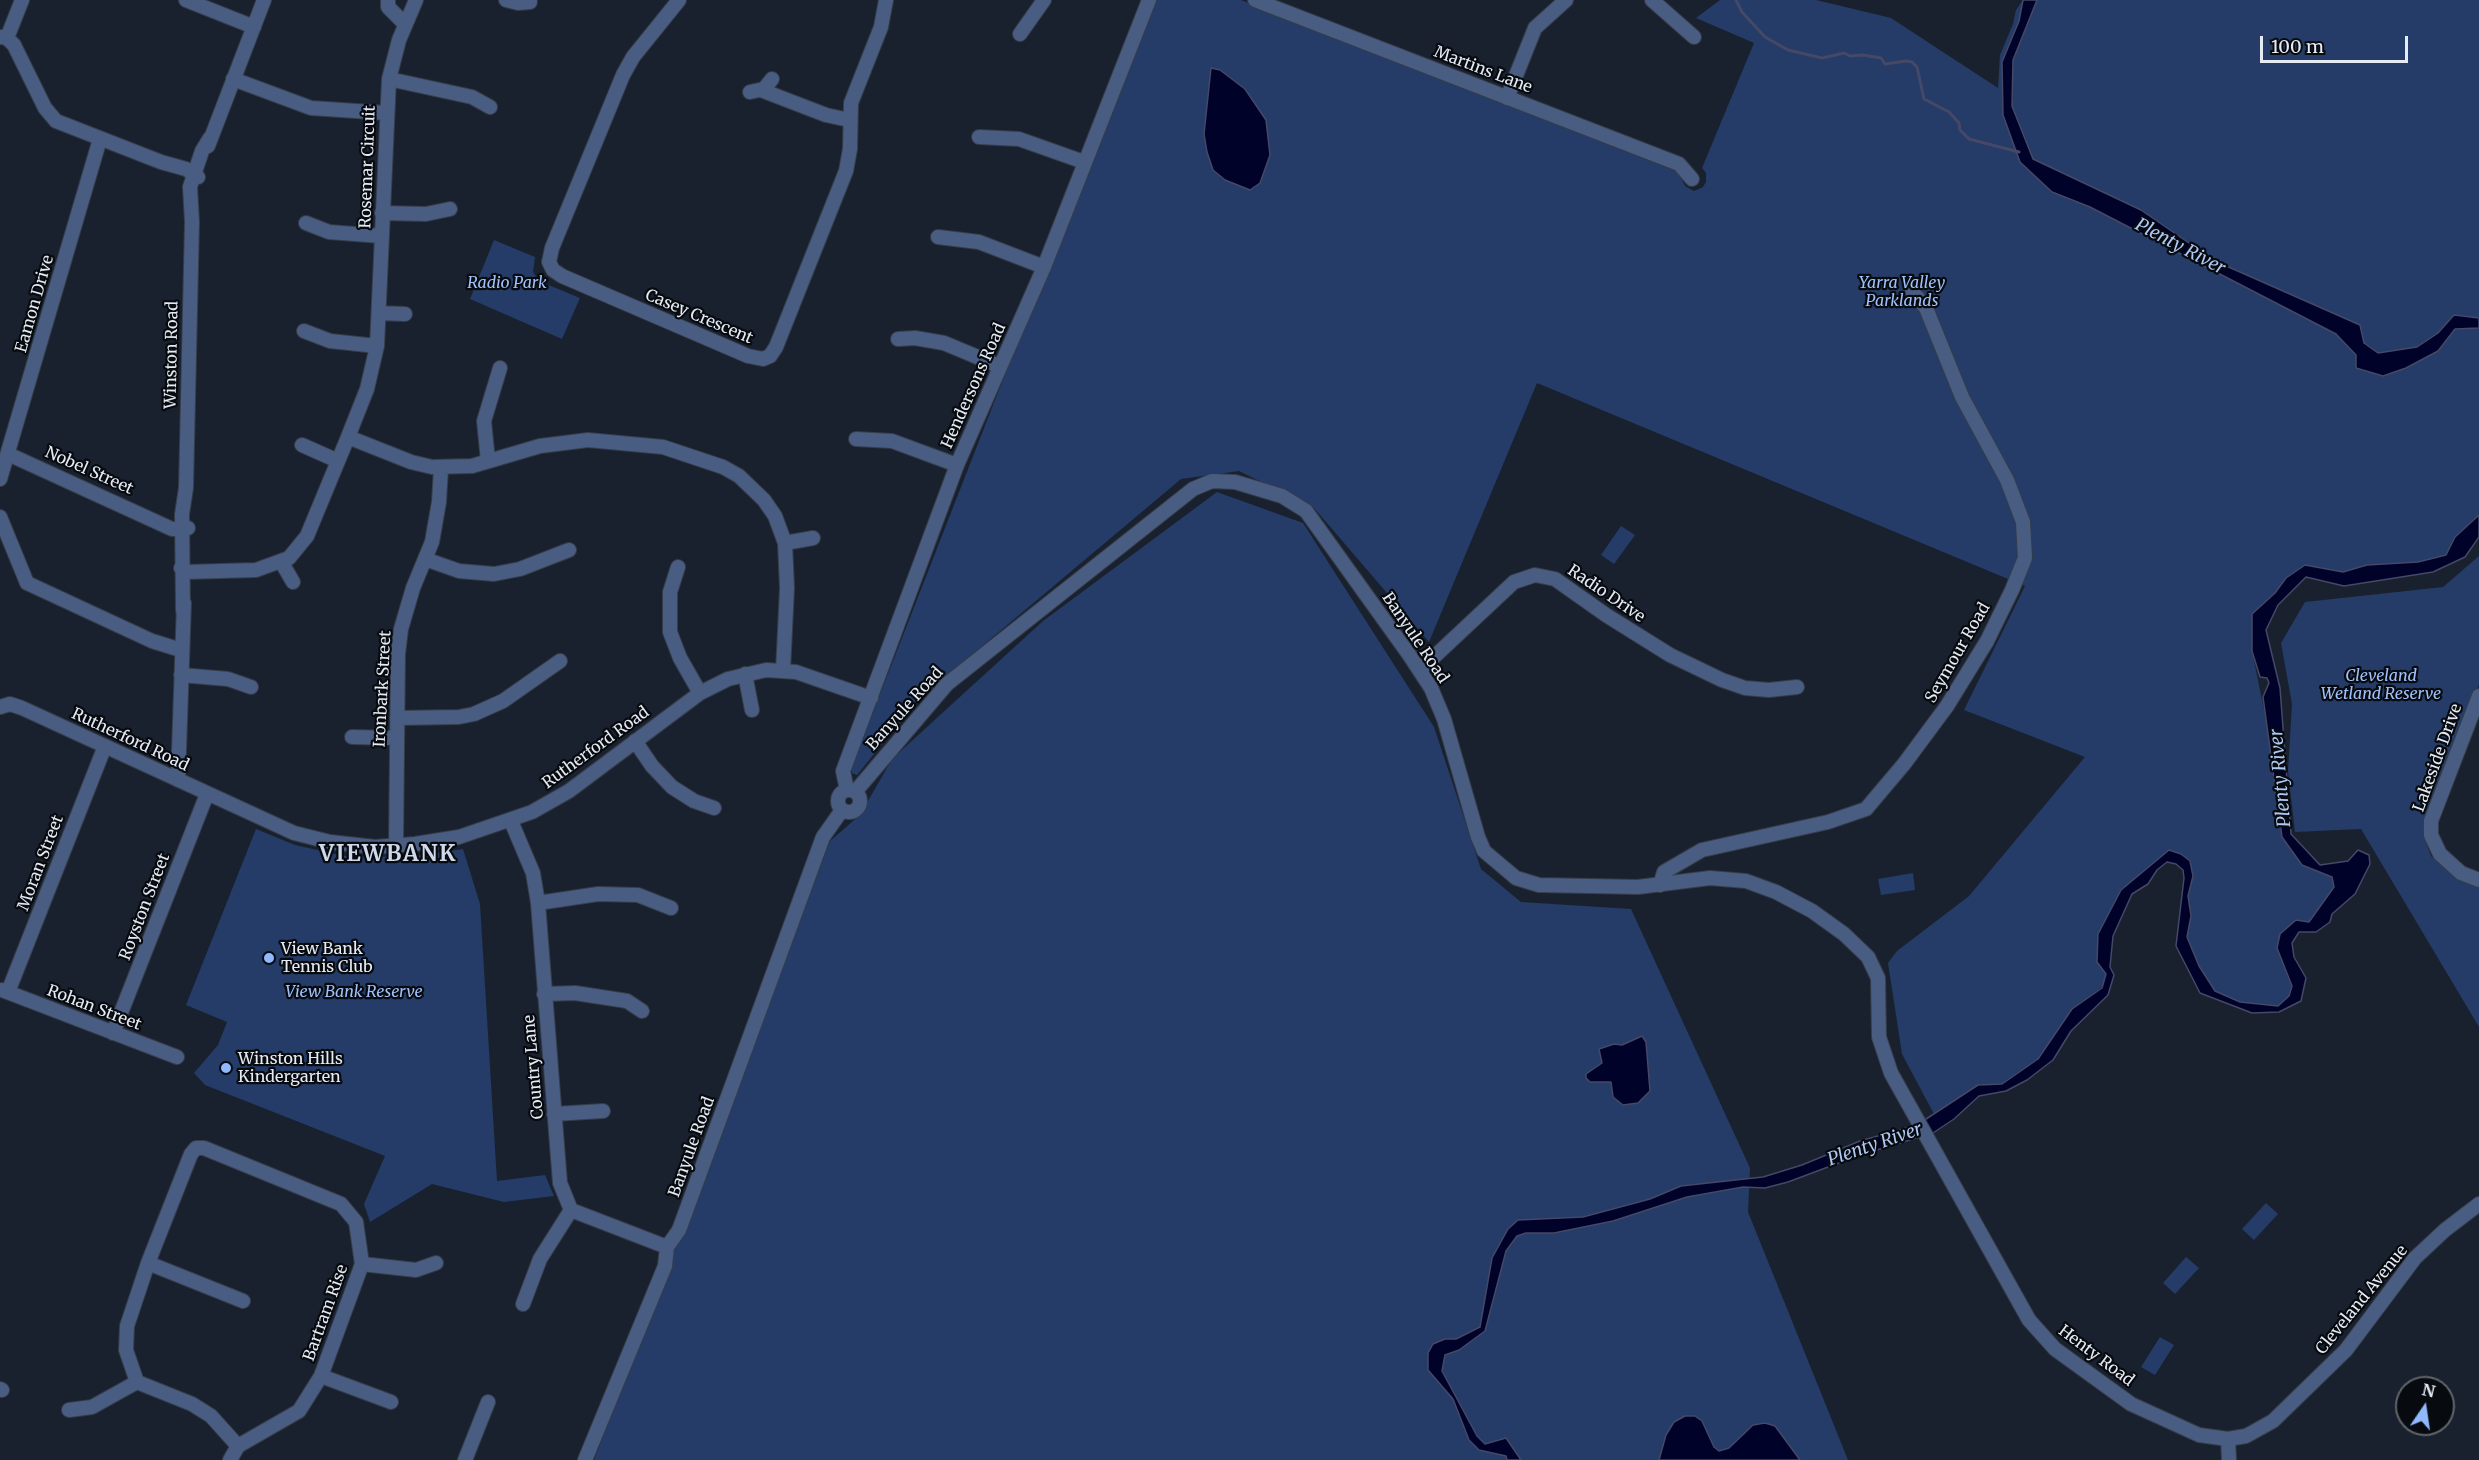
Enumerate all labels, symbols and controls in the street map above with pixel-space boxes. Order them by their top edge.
scale bar [2263,24,2412,62]
text: 100 m [2271,35,2324,58]
street label: Martins Lane [1431,43,1535,97]
street label: Rosemar Circuit [356,105,380,229]
water label: Plenty River [2131,214,2229,280]
street label: Eamon Drive [12,253,58,355]
park label: Radio Park [467,273,547,293]
park label: Yarra Valley Parklands [1859,273,1945,311]
street label: Casey Crescent [642,286,756,348]
street label: Winston Road [161,301,183,409]
street label: Hendersons Road [938,320,1010,452]
street label: Nobel Street [42,443,136,499]
street label: Radio Drive [1564,561,1648,627]
street label: Banyule Road [1378,589,1452,687]
street label: Seymour Road [1922,600,1994,706]
street label: Ironbark Street [370,630,396,748]
street label: Banyule Road [863,663,947,755]
park label: Cleveland Wetland Reserve [2321,666,2441,704]
street label: Lakeside Drive [2410,701,2466,815]
street label: Rutherford Road [539,703,653,793]
street label: Rutherford Road [68,704,192,776]
water label: Plenty River [2266,728,2296,828]
street label: Moran Street [14,813,68,913]
district label: VIEWBANK [319,842,457,868]
street label: Royston Street [116,851,174,963]
place label: View Bank Tennis Club [281,939,373,977]
marker: View Bank Tennis Club [262,951,276,965]
street label: Rohan Street [44,981,144,1035]
park label: View Bank Reserve [285,982,423,1002]
street label: Country Lane [520,1014,548,1120]
place label: Winston Hills Kindergarten [238,1049,343,1087]
marker: Winston Hills Kindergarten [219,1061,233,1075]
street label: Banyule Road [665,1094,719,1200]
water label: Plenty River [1825,1119,1925,1171]
street label: Cleveland Avenue [2312,1242,2412,1358]
street label: Bartram Rise [300,1262,352,1364]
street label: Henty Road [2054,1321,2138,1391]
north arrow [2395,1376,2455,1436]
text: N [2420,1379,2437,1402]

